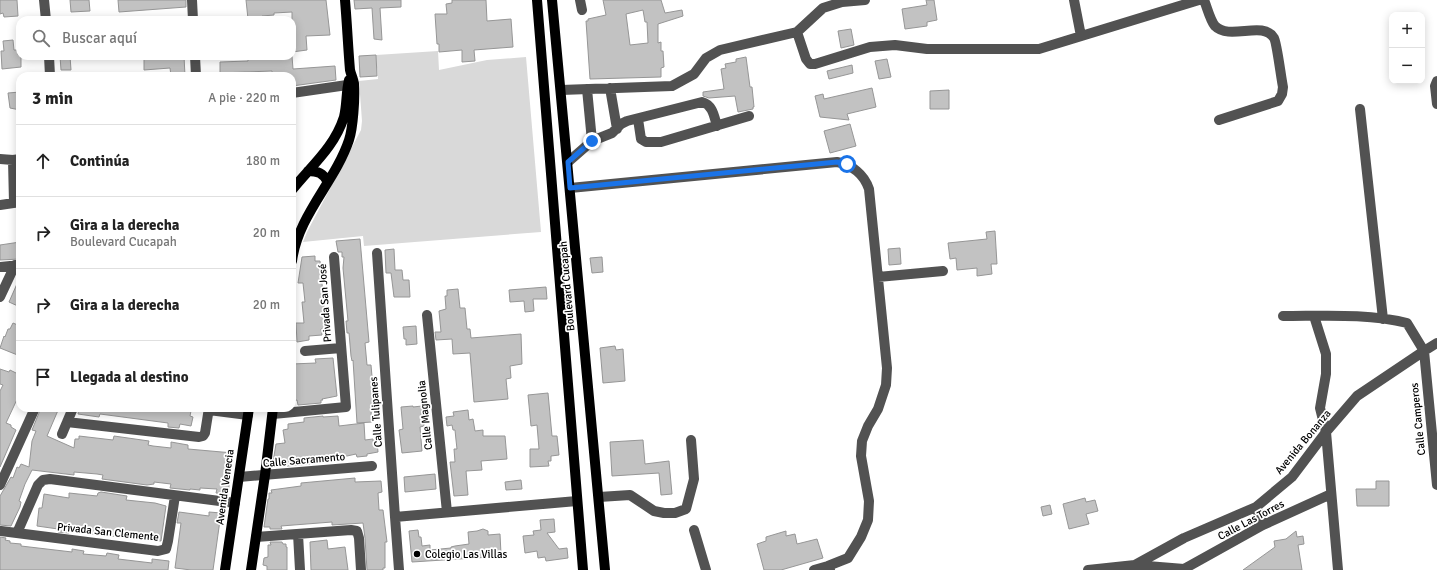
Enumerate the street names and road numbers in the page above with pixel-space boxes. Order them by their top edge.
street label: Boulevard Cucapah [557,240,577,332]
street label: Privada San José [316,263,334,343]
street label: Calle Tulipanes [367,376,385,448]
street label: Calle Magnolia [415,379,435,450]
street label: Calle Camperos [1408,382,1428,456]
street label: Avenida Bonanza [1272,407,1334,477]
street label: Avenida Venecia [213,448,237,526]
street label: Calle Sacramento [262,450,346,470]
street label: Calle Las Torres [1216,497,1287,543]
street label: Privada San Clemente [56,520,160,544]

